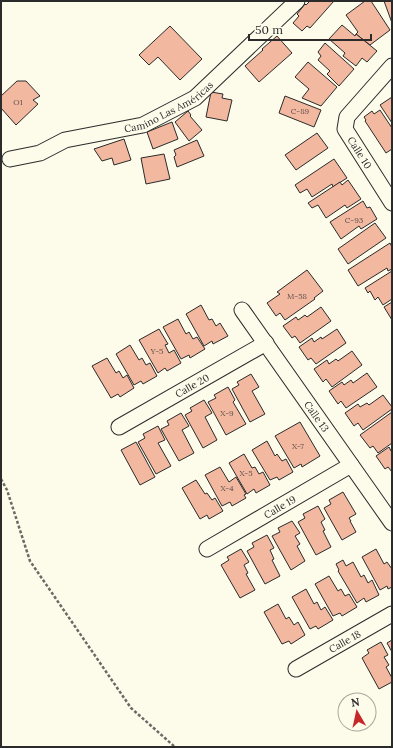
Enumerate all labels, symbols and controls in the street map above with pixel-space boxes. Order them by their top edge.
scale bar [249,16,371,42]
text: 50 m [255,22,283,37]
street label: Camino Las Américas [123,78,216,135]
house number: O1 [13,97,23,107]
house number: C-89 [291,106,310,116]
street label: Calle 10 [345,134,375,171]
house number: C-93 [345,215,364,225]
house number: M-58 [287,291,307,301]
house number: Y-5 [150,346,163,356]
street label: Calle 20 [173,370,211,400]
street label: Calle 13 [301,398,332,435]
house number: X-9 [220,408,234,418]
house number: X-7 [292,441,304,451]
house number: X-5 [239,468,253,478]
house number: X-4 [220,483,234,493]
street label: Calle 19 [261,492,298,521]
street label: Calle 18 [326,627,363,655]
north arrow [337,692,377,732]
text: N [350,694,361,710]

